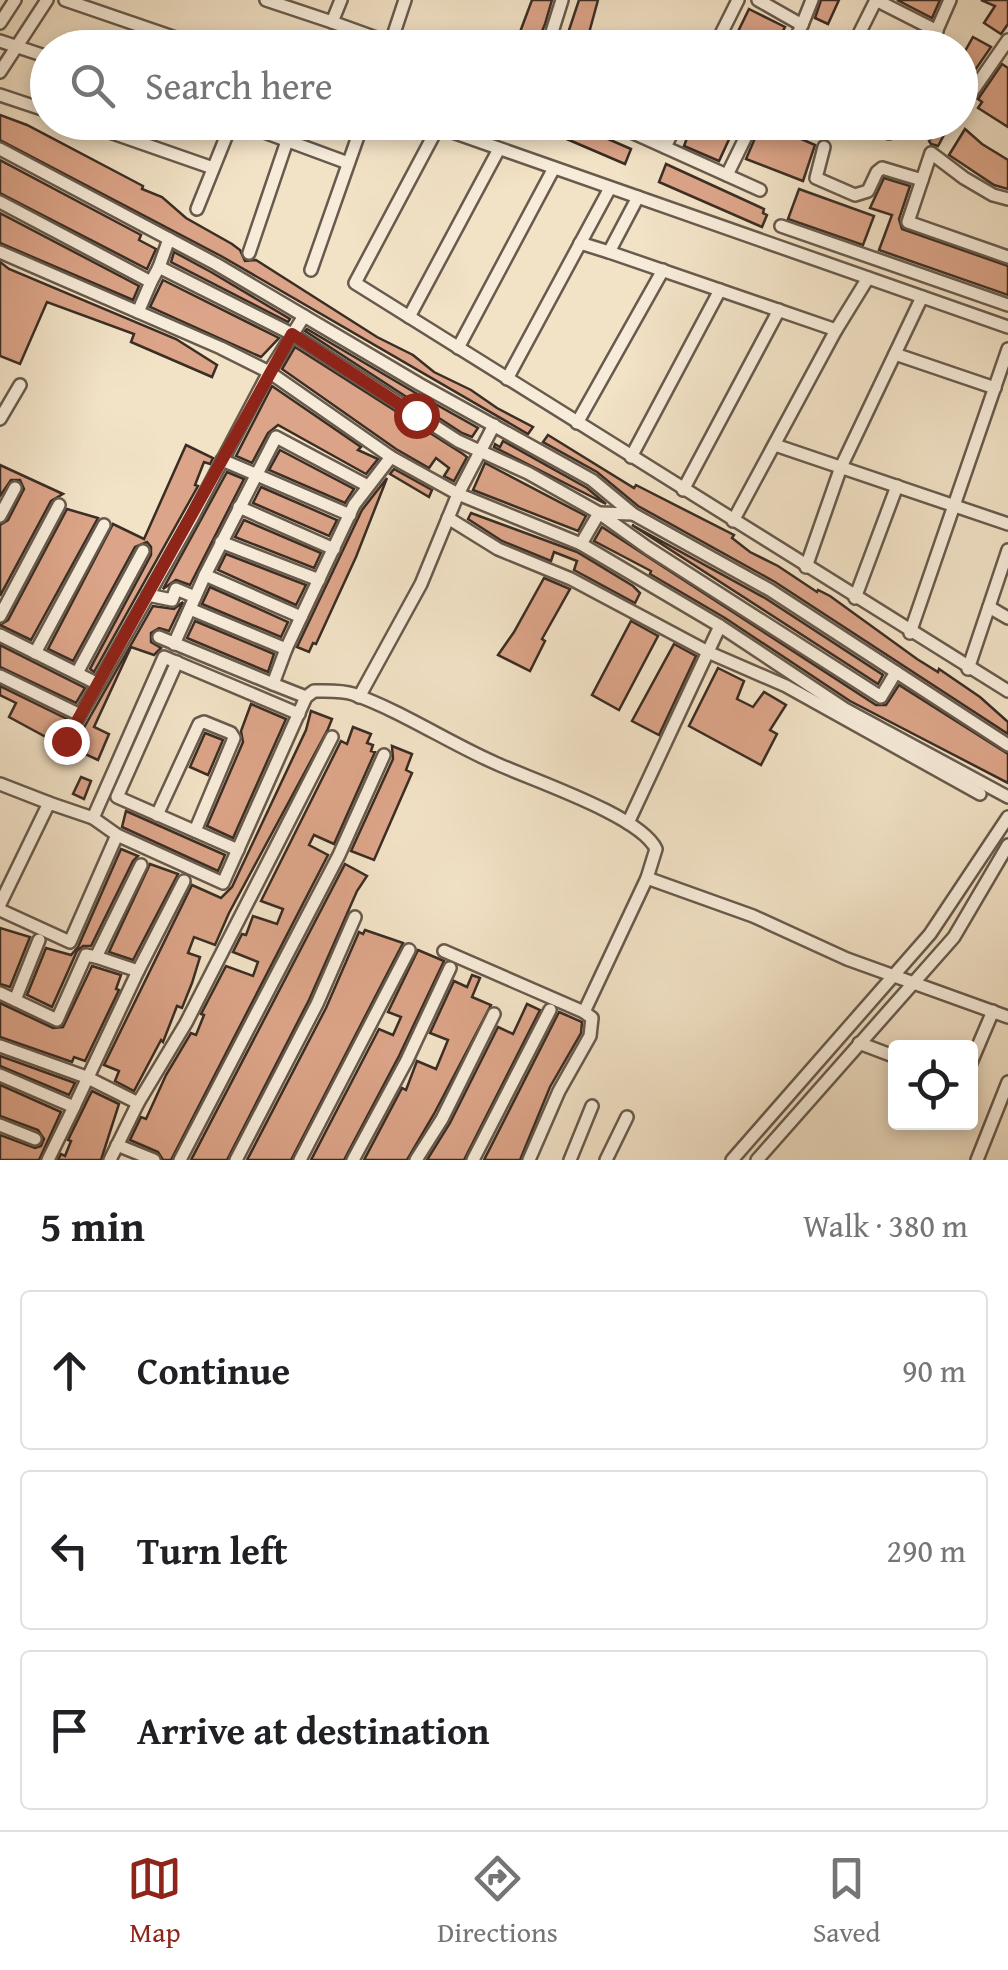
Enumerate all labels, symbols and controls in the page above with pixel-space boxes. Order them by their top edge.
search box [30,30,978,140]
text: Search here [145,57,333,113]
icon: search [65,58,120,113]
route start [394,393,440,439]
route end [44,719,90,765]
map controls [888,1040,978,1130]
button: locate [888,1040,978,1130]
text: 5 min [40,1195,145,1256]
text: Walk · 380 m [803,1202,968,1249]
text: Continue [137,1342,290,1398]
icon: ahead [42,1343,97,1398]
text: 90 m [902,1347,966,1394]
text: Turn left [137,1522,288,1578]
icon: left [42,1523,97,1578]
text: 290 m [887,1527,966,1574]
text: Arrive at destination [137,1702,490,1758]
icon: arrive [42,1703,97,1758]
tab: Map [127,1851,182,1952]
tab: Directions [437,1851,558,1952]
tab: Saved [813,1851,881,1952]

